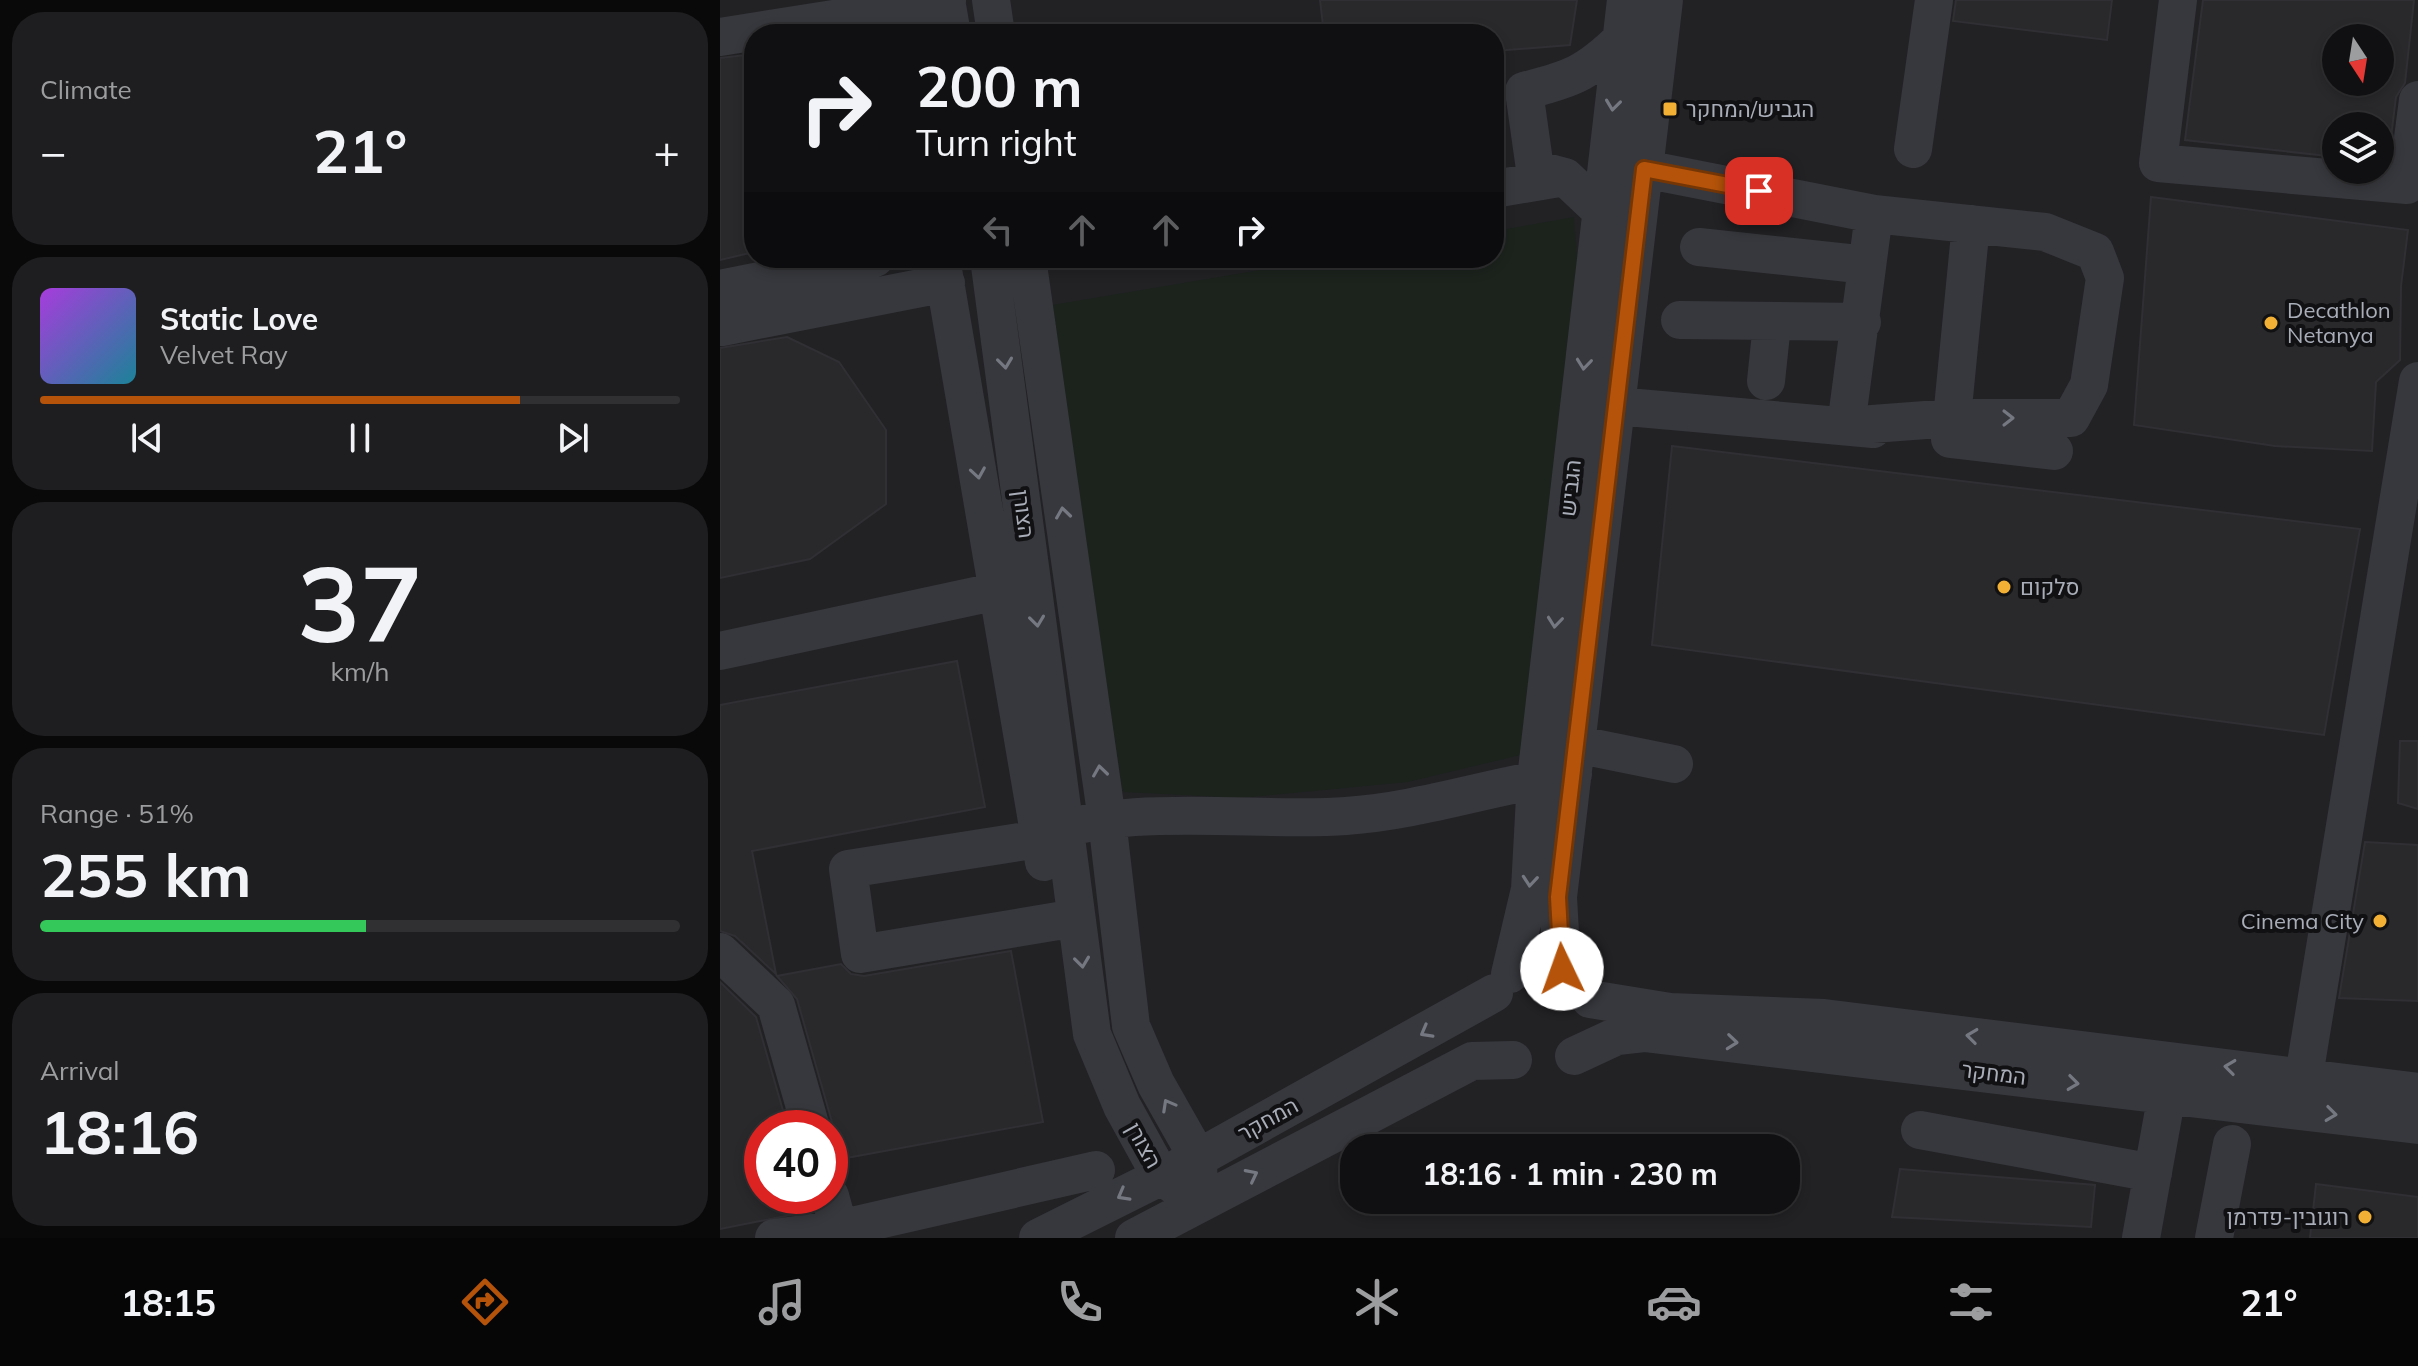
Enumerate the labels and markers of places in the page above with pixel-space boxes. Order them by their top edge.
place label: הגביש/המחקר [1686,95,1814,123]
marker: הגביש/המחקר [1661,100,1679,118]
pin [1725,157,1793,225]
place label: Decathlon Netanya [2287,296,2391,349]
marker: Decathlon Netanya [2262,314,2280,332]
place label: סלקום [2020,573,2079,601]
marker: סלקום [1995,578,2013,596]
place label: Cinema City [2241,907,2364,935]
marker: Cinema City [2371,912,2389,930]
place label: רוגובין-פדרמן [2226,1203,2349,1231]
marker: רוגובין-פדרמן [2356,1208,2374,1226]

